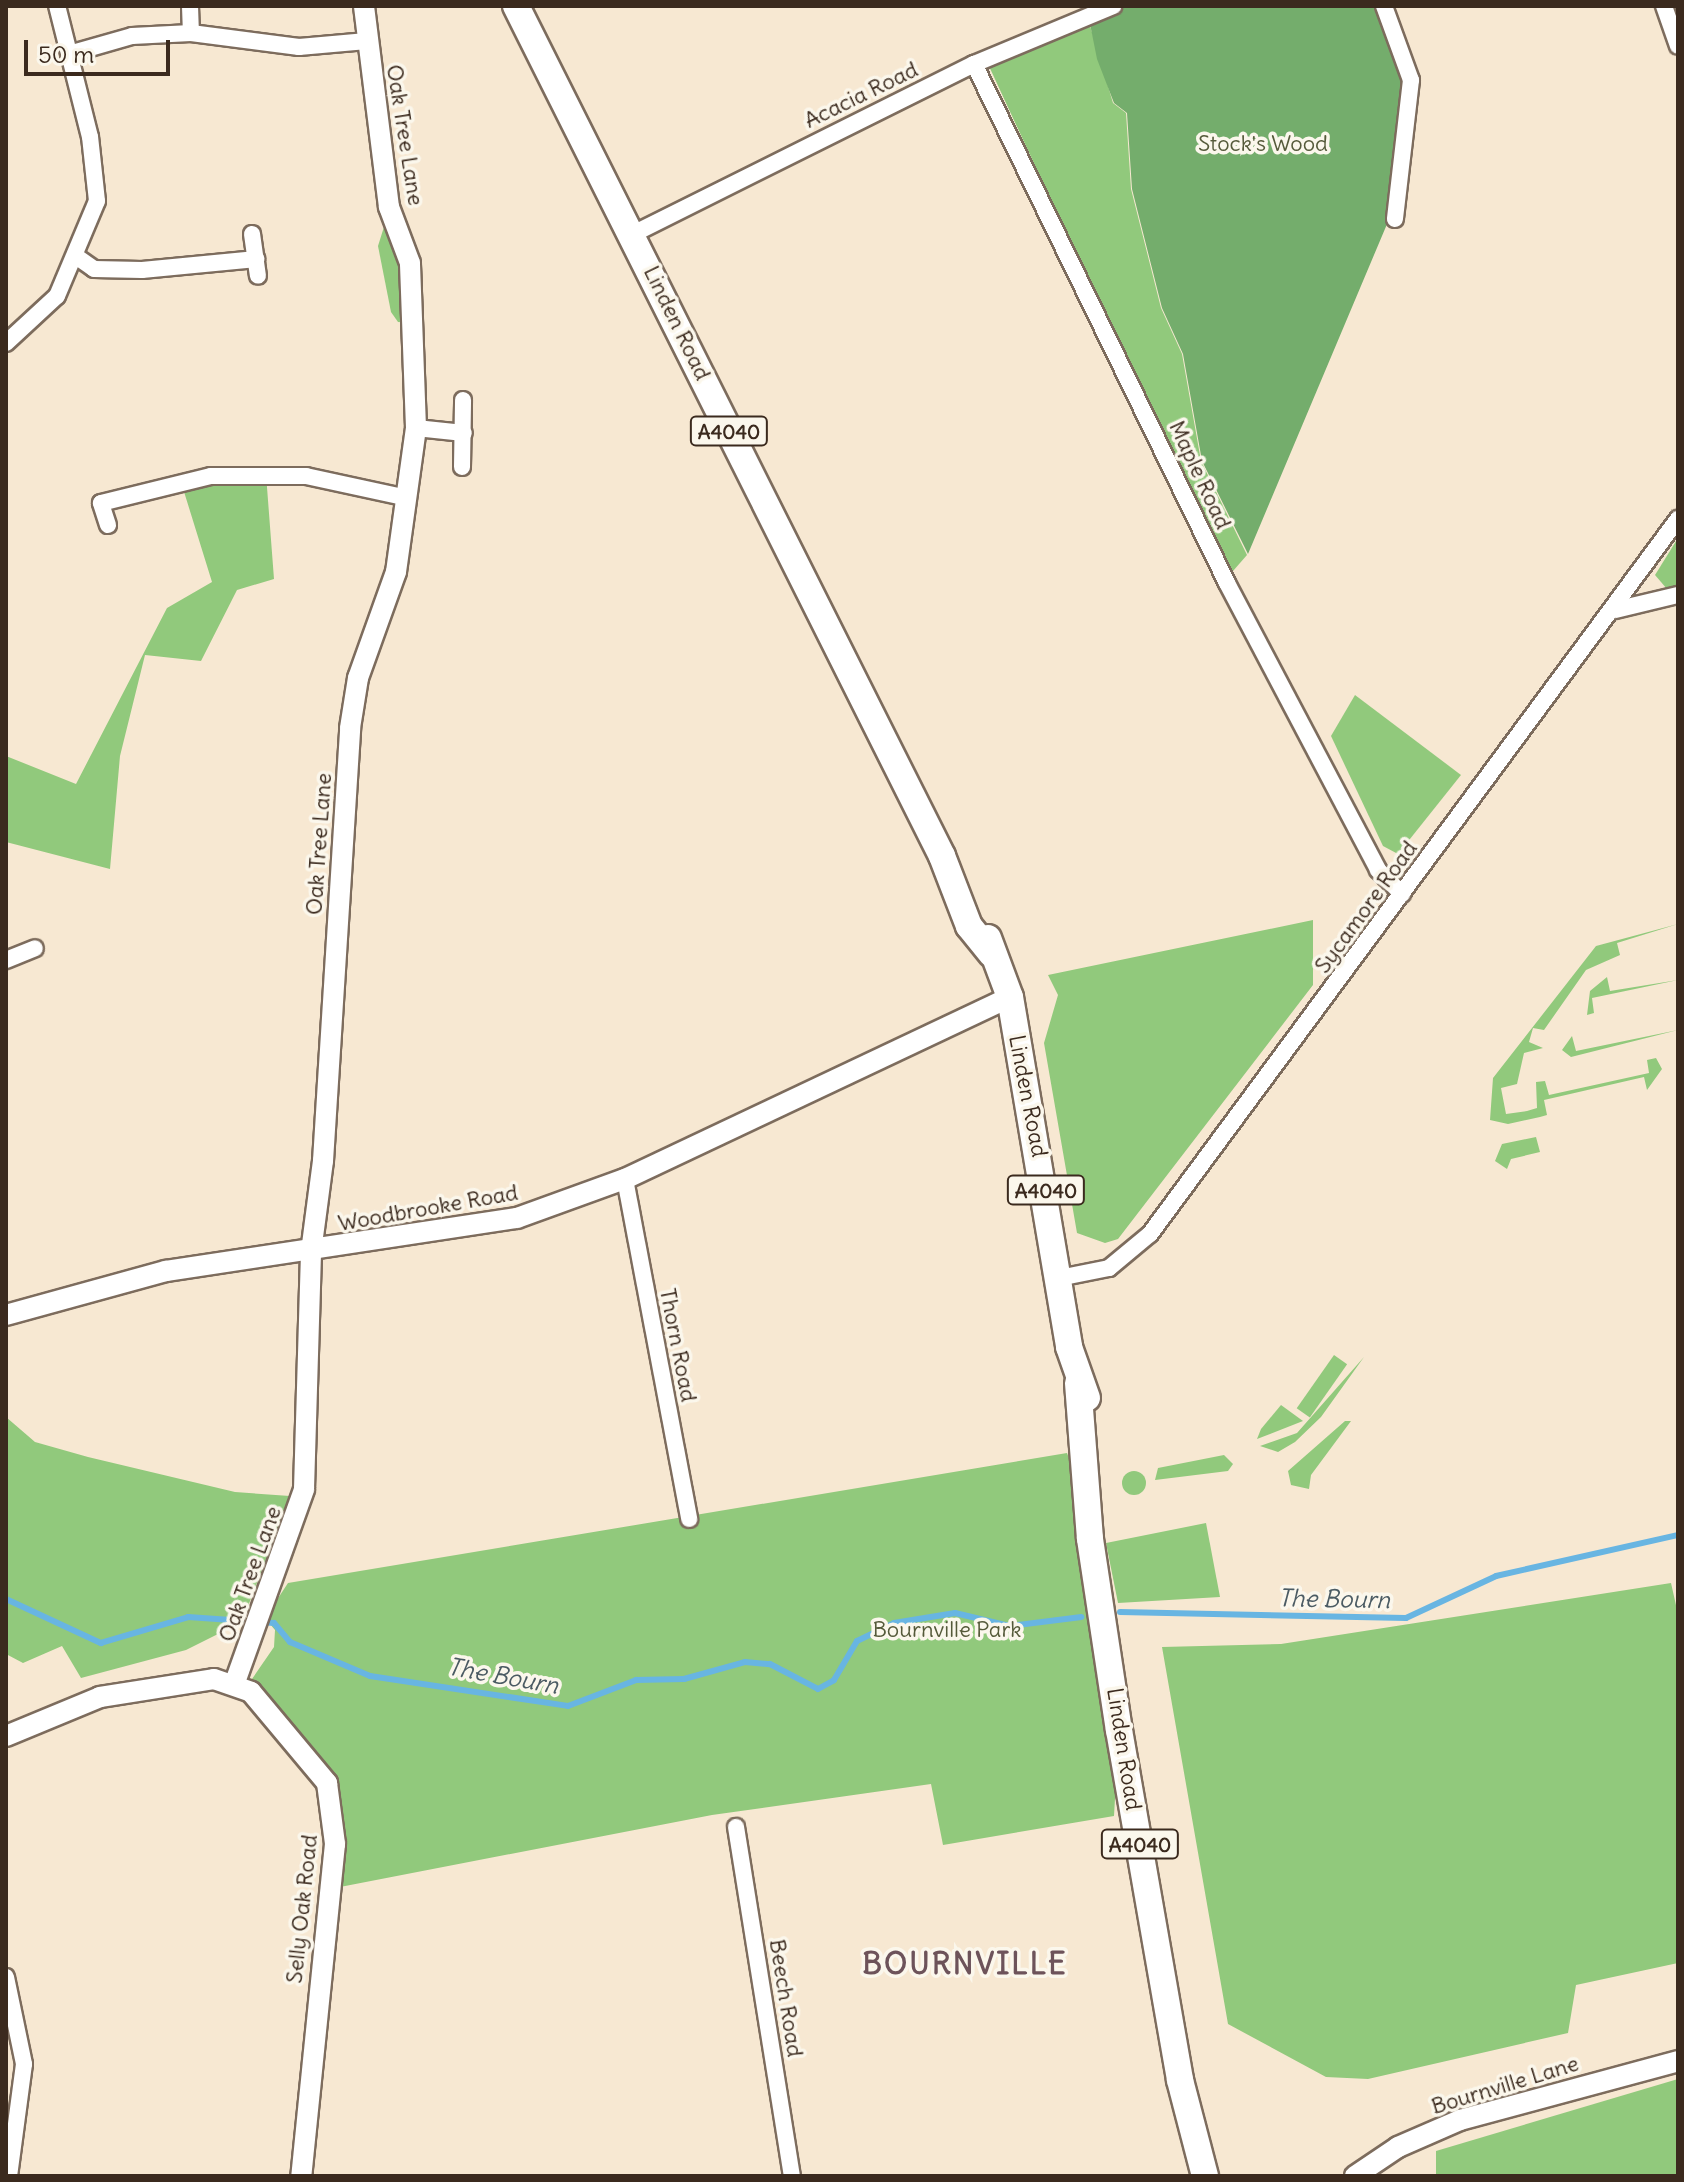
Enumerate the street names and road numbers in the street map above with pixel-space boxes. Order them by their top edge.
street label: Acacia Road [800,56,922,134]
street label: Oak Tree Lane [381,63,429,207]
street label: Linden Road [638,262,716,384]
road number: A4040 [689,415,769,447]
street label: Maple Road [1163,417,1237,533]
street label: Oak Tree Lane [301,772,337,916]
street label: Sycamore Road [1309,836,1423,978]
street label: Linden Road [1003,1033,1053,1159]
road number: A4040 [1006,1174,1086,1206]
street label: Woodbrooke Road [336,1179,520,1237]
street label: Thorn Road [654,1286,702,1404]
street label: Oak Tree Lane [213,1503,287,1645]
street label: Linden Road [1101,1686,1147,1812]
road number: A4040 [1100,1828,1180,1860]
street label: Selly Oak Road [281,1833,323,1985]
street label: Beech Road [764,1937,808,2059]
street label: Bournville Lane [1428,2050,1582,2120]

